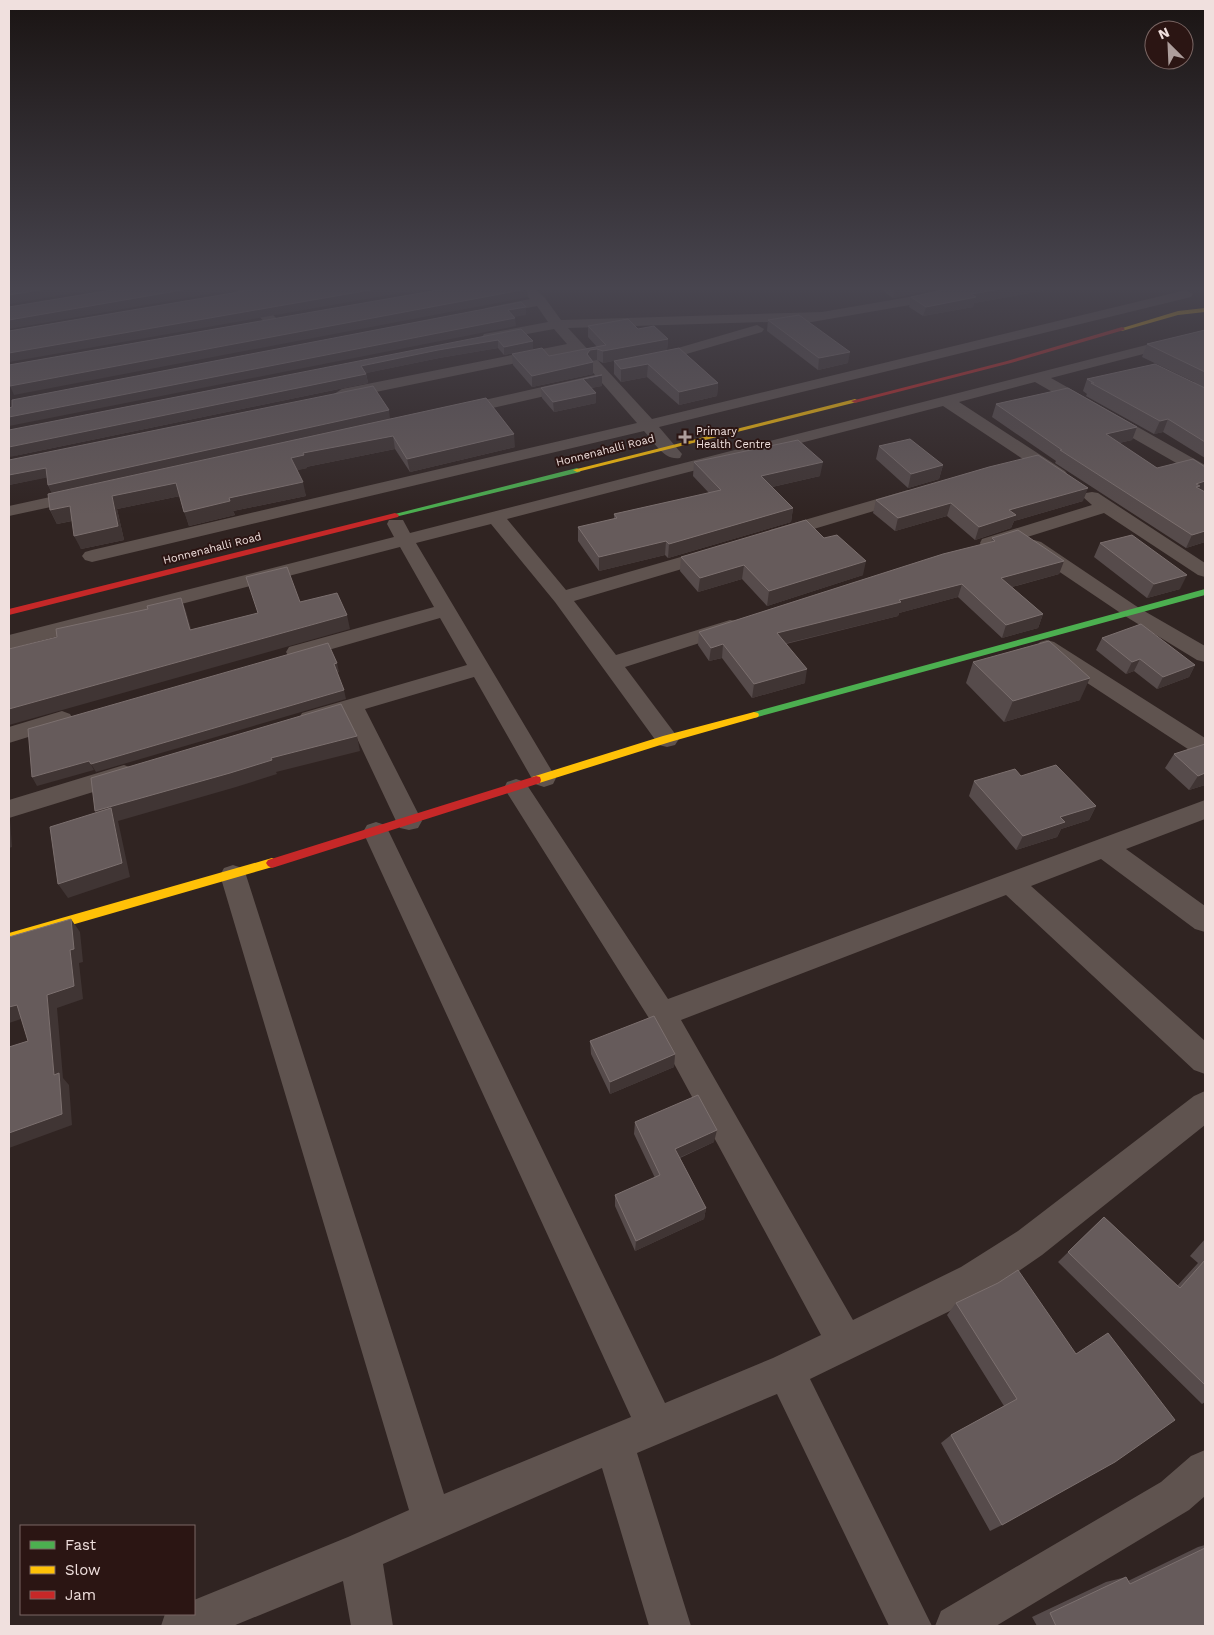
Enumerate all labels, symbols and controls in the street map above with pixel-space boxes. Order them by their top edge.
north arrow [1144,20,1194,70]
text: N [1156,24,1172,43]
place label: Primary Health Centre [696,425,771,451]
marker: Primary Health Centre [678,430,692,444]
street label: Honnenahalli Road [555,432,656,469]
street label: Honnenahalli Road [162,530,263,567]
legend [20,1525,195,1615]
text: Fast [65,1536,97,1554]
text: Slow [65,1561,101,1579]
text: Jam [65,1586,96,1604]

